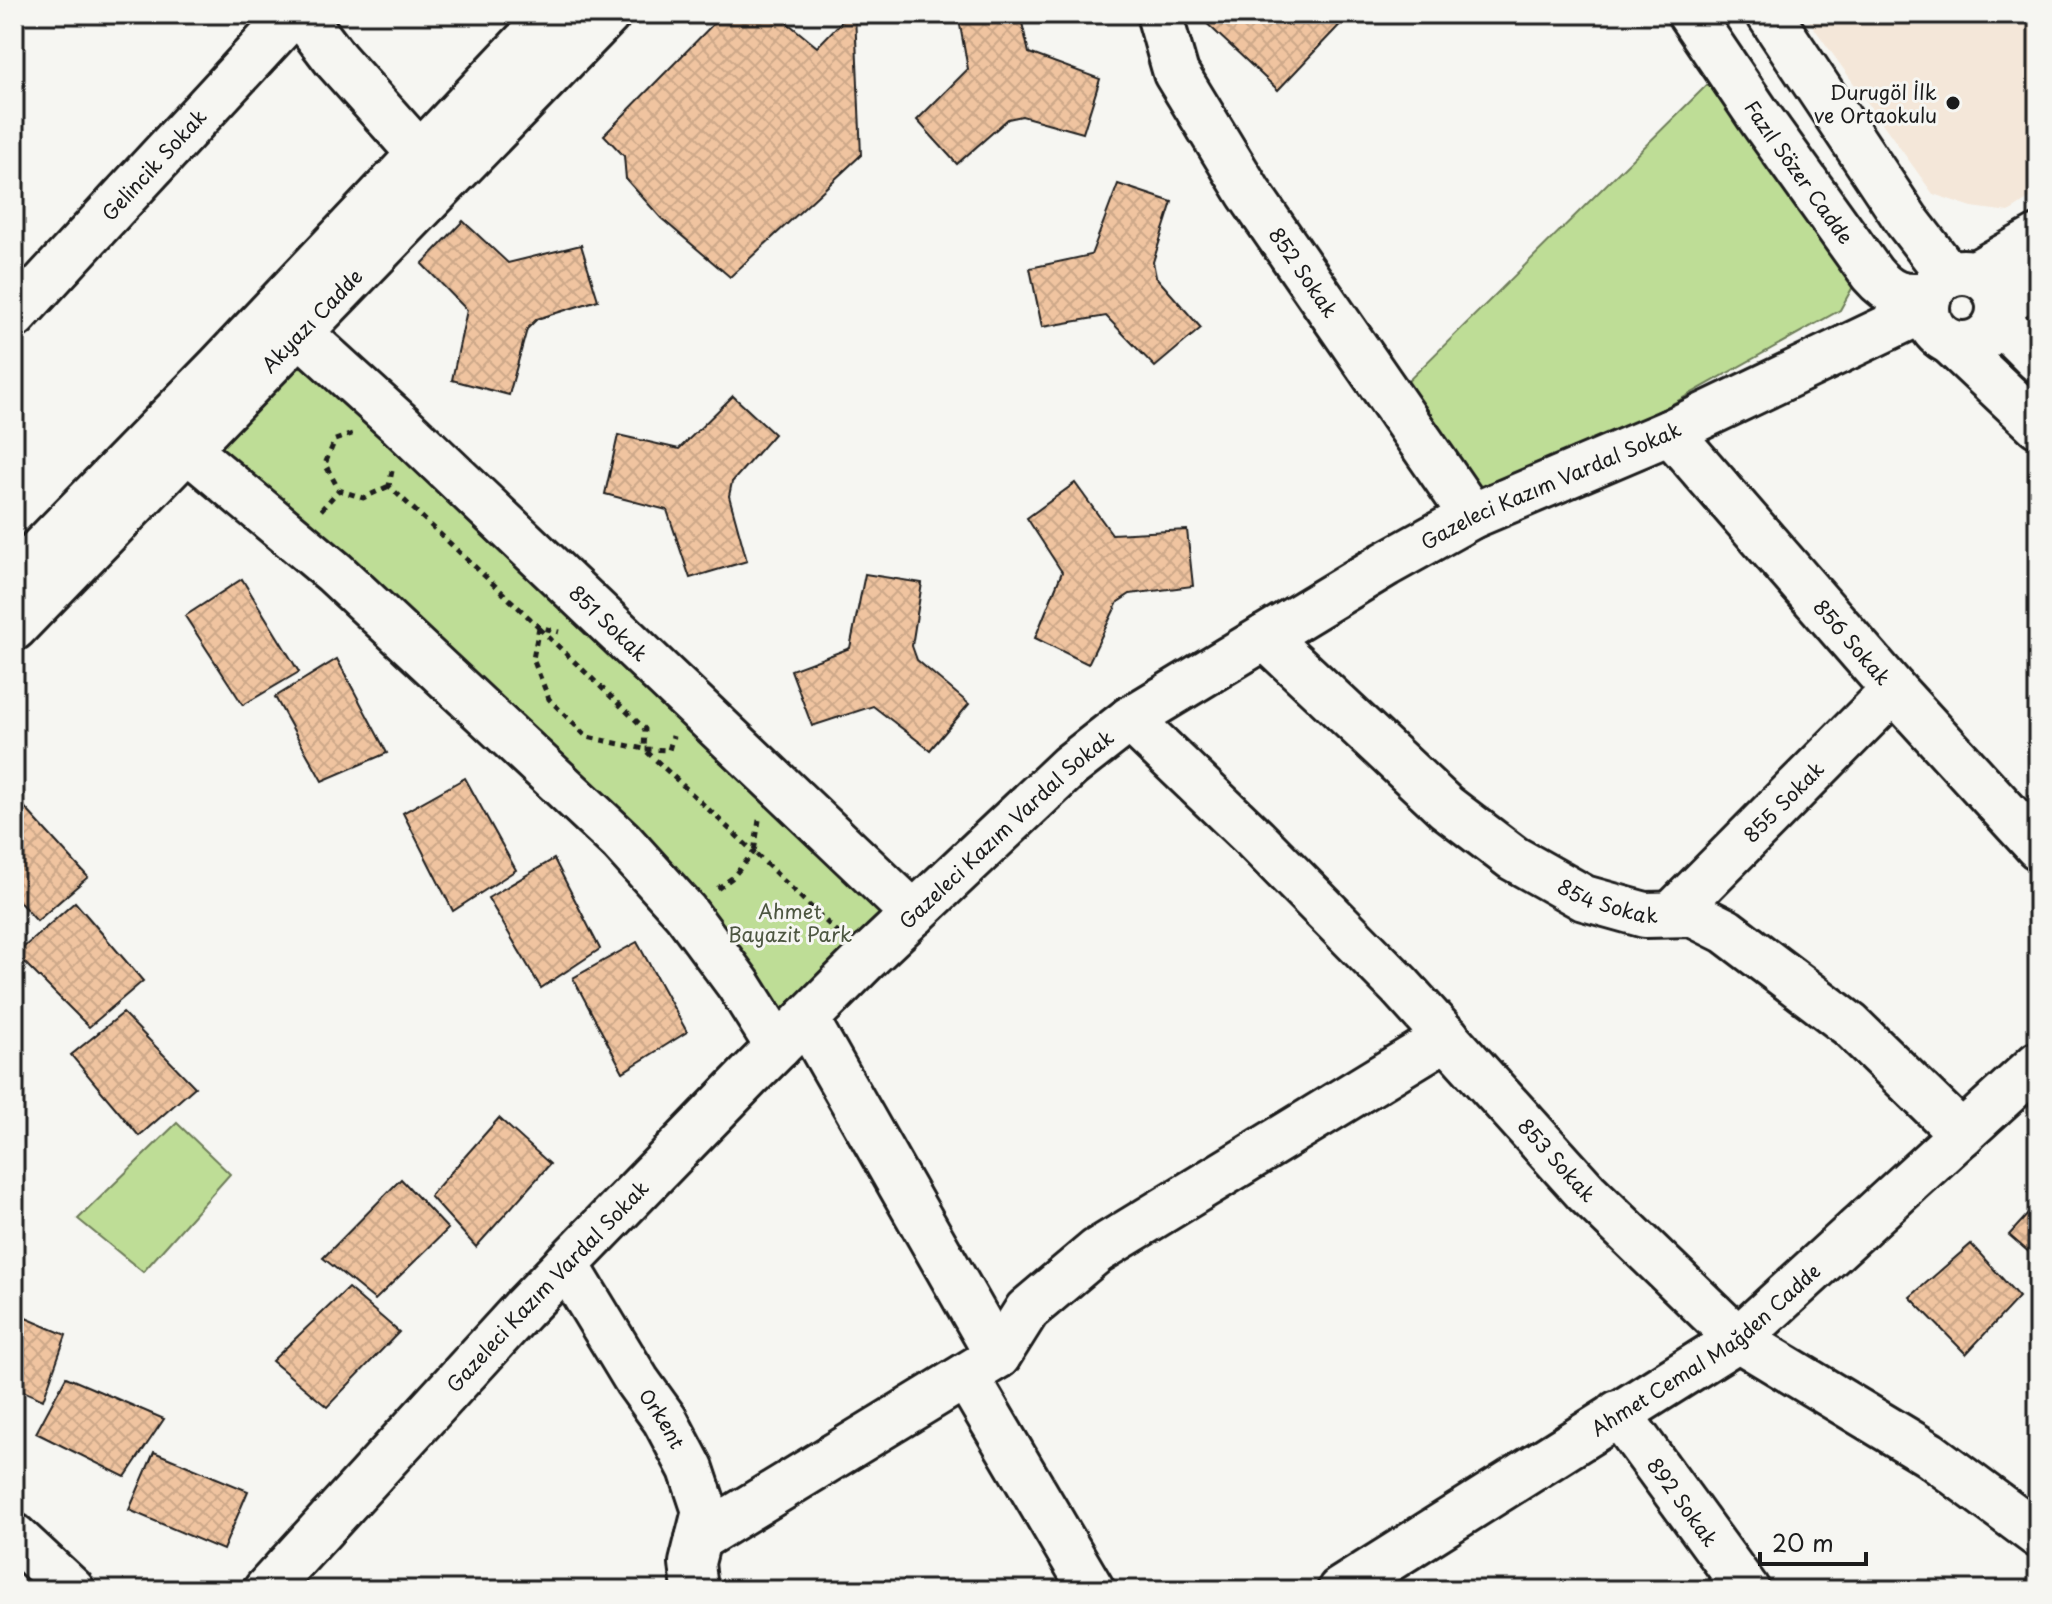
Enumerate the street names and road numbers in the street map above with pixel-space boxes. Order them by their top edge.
street label: Fazıl Sözer Cadde [1737,94,1861,250]
street label: Gelincik Sokak [94,102,213,227]
street label: 852 Sokak [1262,221,1345,323]
street label: Akyazı Cadde [254,262,369,379]
street label: Gazeleci Kazım Vardal Sokak [1415,414,1686,557]
street label: 851 Sokak [562,578,655,668]
street label: 856 Sokak [1806,592,1898,691]
street label: Gazeleci Kazım Vardal Sokak [892,722,1120,936]
street label: 855 Sokak [1736,754,1830,849]
street label: 854 Sokak [1552,871,1658,930]
street label: 853 Sokak [1511,1111,1603,1209]
street label: Gazeleci Kazım Vardal Sokak [439,1173,655,1399]
street label: Ahmet Cemal Mağden Cadde [1585,1256,1827,1443]
street label: Orkent [632,1382,693,1454]
street label: 892 Sokak [1640,1451,1725,1553]

